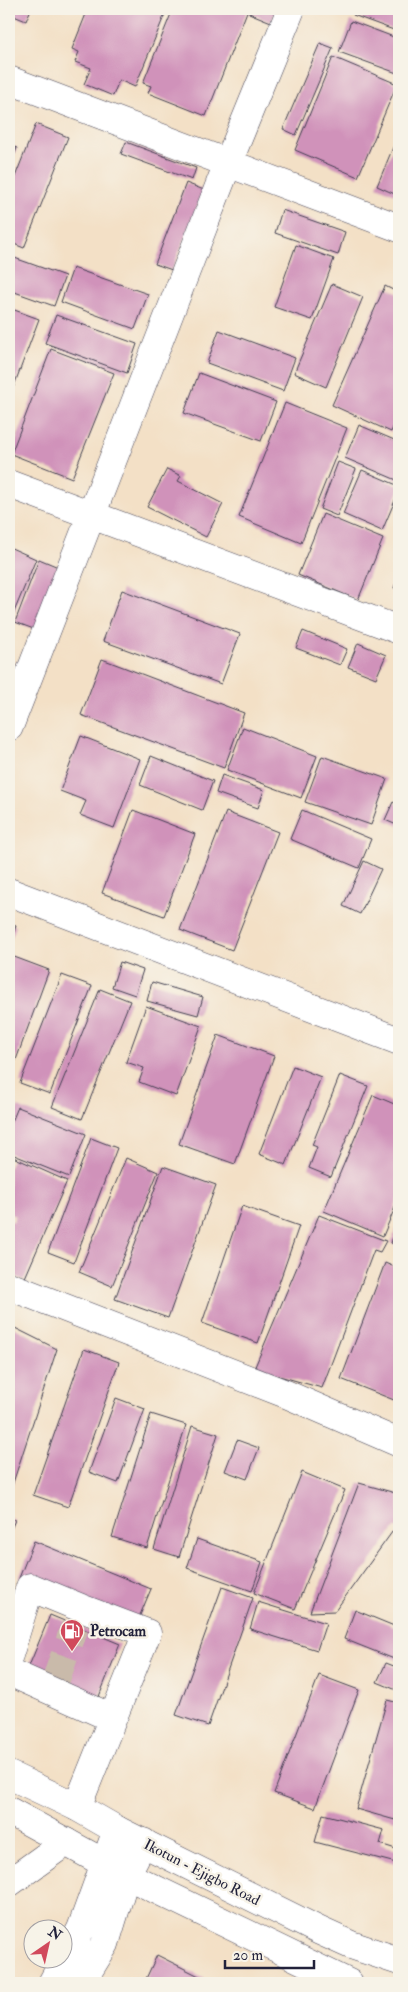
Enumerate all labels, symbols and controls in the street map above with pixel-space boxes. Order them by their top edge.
fuel station icon: Petrocam [59,1618,85,1652]
place label: Petrocam [90,1622,146,1641]
street label: Ikotun - Ejigbo Road [140,1835,264,1910]
north arrow [22,1920,72,1970]
text: N [44,1923,65,1944]
scale bar [225,1937,314,1969]
text: 20 m [233,1946,263,1965]

